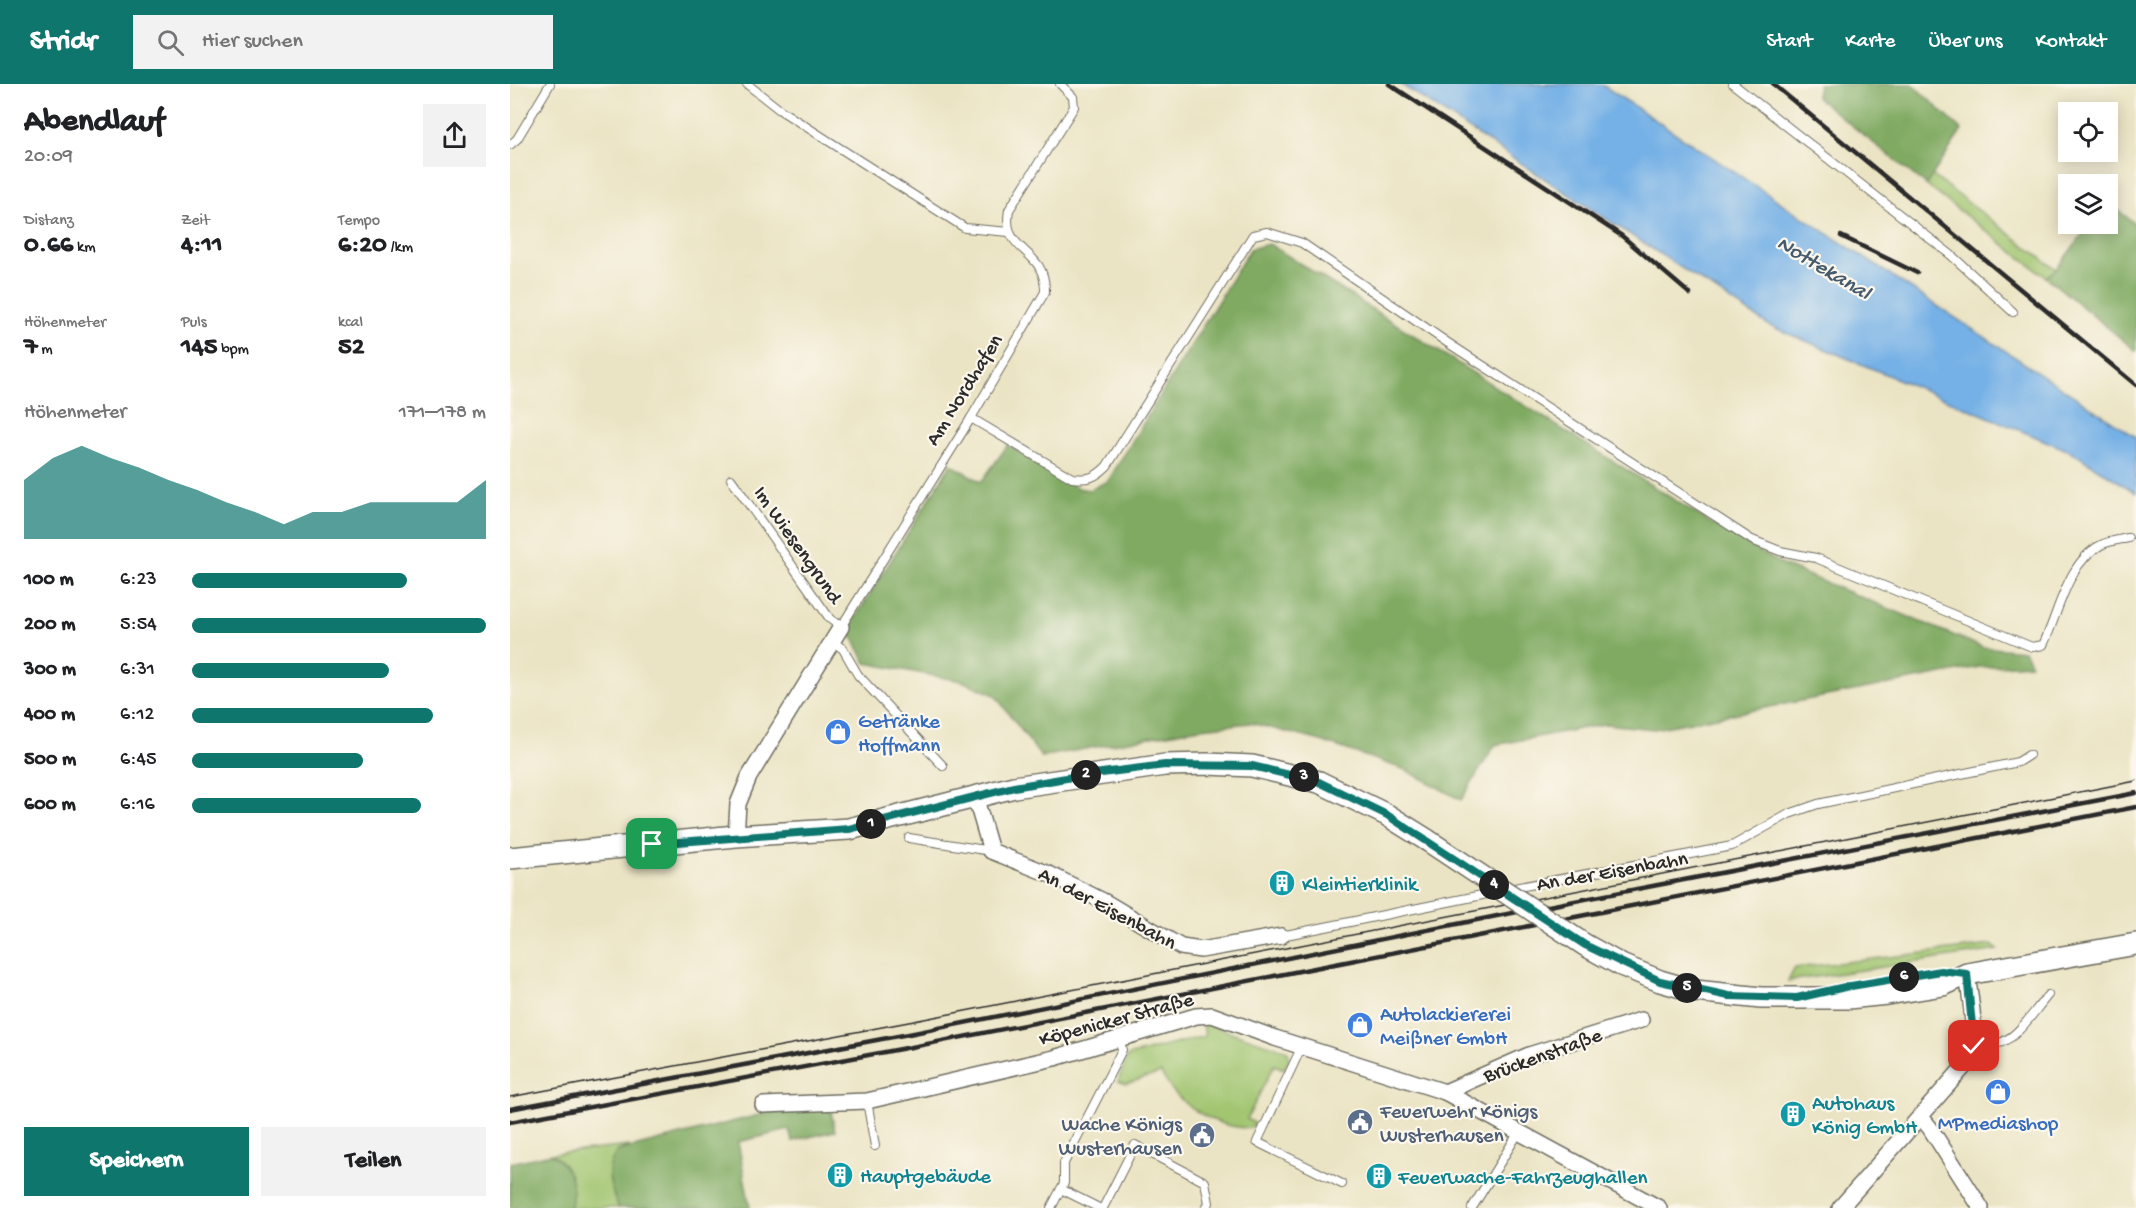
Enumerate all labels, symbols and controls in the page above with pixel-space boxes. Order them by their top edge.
search box [133,15,553,69]
text: Stridr [30,26,97,59]
icon: search [154,26,187,59]
text: Hier suchen [202,29,303,55]
text: Start [1766,30,1812,55]
text: Karte [1845,30,1895,55]
text: Über uns [1928,30,2002,55]
text: Kontakt [2035,30,2106,55]
map controls [2058,102,2118,234]
button: locate [2058,102,2118,162]
text: Abendlauf [24,104,164,142]
button: share [423,104,486,167]
text: 20:09 [24,146,73,169]
button: layers [2058,174,2118,234]
text: Distanz [24,212,74,231]
text: Zeit [181,212,210,231]
text: Tempo [338,212,380,231]
text: 0.66 [24,231,73,262]
text: 4:11 [181,231,222,262]
text: 6:20 [338,231,387,262]
water label: Nottekanal [1771,231,1875,308]
text: km [73,239,96,258]
text: /km [387,239,413,258]
text: Höhenmeter [24,314,106,333]
text: Puls [181,314,207,333]
text: kcal [338,314,363,333]
street label: Am Nordhafen [922,330,1010,451]
text: 7 [24,333,38,364]
text: 145 [181,333,217,364]
text: 52 [338,333,364,364]
text: m [38,341,53,360]
text: bpm [217,341,249,360]
text: Höhenmeter [24,402,126,425]
text: 171–178 m [399,402,486,425]
street label: Im Wiesengrund [746,482,847,611]
text: 100 m [24,569,74,592]
text: 6:23 [120,569,157,592]
text: 200 m [24,614,75,637]
text: 5:54 [120,614,157,637]
text: 300 m [24,659,76,682]
text: 6:31 [120,659,155,682]
text: 400 m [24,704,75,727]
text: 6:12 [120,704,154,727]
place label: Getränke Hoffmann [858,711,941,760]
shop icon: Getränke Hoffmann [823,717,853,747]
text: 500 m [24,749,76,772]
text: 6:45 [120,749,156,772]
pin: 2 [1071,760,1101,790]
pin: 3 [1289,762,1319,792]
text: 2 [1082,765,1090,784]
text: 3 [1300,767,1308,786]
text: 600 m [24,794,76,817]
text: 6:16 [120,794,155,817]
pin: 1 [856,809,886,839]
text: 1 [868,814,874,833]
pin [626,818,677,869]
icon: arrive [635,827,668,860]
street label: An der Eisenbahn [1535,848,1690,899]
street label: An der Eisenbahn [1033,863,1180,957]
building icon: Kleintierklinik [1267,868,1297,898]
pin: 4 [1479,870,1509,900]
place label: Kleintierklinik [1302,874,1420,899]
text: 4 [1490,875,1498,894]
pin: 6 [1889,962,1919,992]
text: 6 [1900,967,1908,986]
pin: 5 [1672,973,1702,1003]
text: 5 [1683,978,1691,997]
street label: Köpenicker Straße [1037,988,1198,1054]
place label: Autolackiererei Meißner GmbH [1380,1004,1511,1053]
shop icon: Autolackiererei Meißner GmbH [1345,1010,1375,1040]
pin [1948,1020,1999,1071]
street label: Brückenstraße [1480,1024,1607,1091]
icon: check [1957,1029,1990,1062]
shop icon: MPmediashop [1983,1077,2013,1107]
place label: Autohaus König GmbH [1812,1093,1918,1142]
building icon: Autohaus König GmbH [1778,1099,1808,1129]
place label: Feuerwehr Königs Wusterhausen [1379,1101,1538,1150]
public building icon: Feuerwehr Königs Wusterhausen [1345,1107,1375,1137]
place label: MPmediashop [1938,1113,2059,1138]
place label: Wache Königs Wusterhausen [1058,1114,1183,1163]
public building icon: Wache Königs Wusterhausen [1187,1120,1217,1150]
button: Speichern [24,1127,249,1196]
button: Teilen [261,1127,486,1196]
building icon: Hauptgebäude [825,1160,855,1190]
building icon: Feuerwache-Fahrzeughallen [1364,1161,1394,1191]
place label: Hauptgebäude [860,1166,992,1191]
place label: Feuerwache-Fahrzeughallen [1397,1167,1648,1192]

